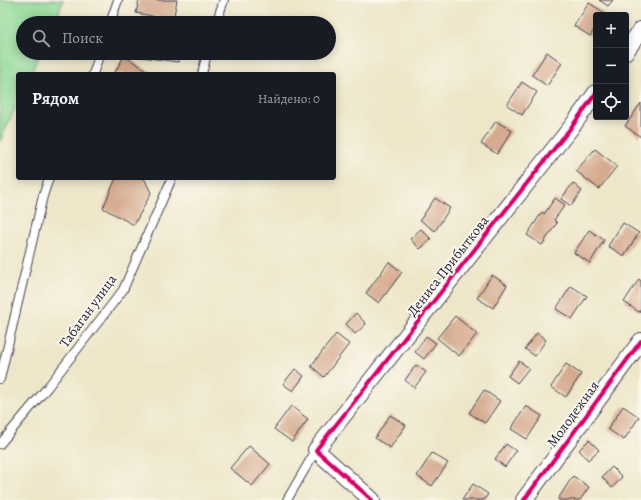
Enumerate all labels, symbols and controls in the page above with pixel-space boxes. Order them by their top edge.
map controls [593,12,629,120]
button: + [593,12,629,48]
search box [16,16,336,60]
icon: search [30,27,52,49]
text: Поиск [62,28,103,48]
button: − [593,48,629,84]
button: locate [593,84,629,120]
text: Рядом [32,87,79,110]
text: Найдено: 0 [258,90,320,107]
street label: Дениса Прибыткова [403,211,494,320]
street label: Табаган улица [55,270,121,351]
street label: Молодежная [543,377,604,451]

